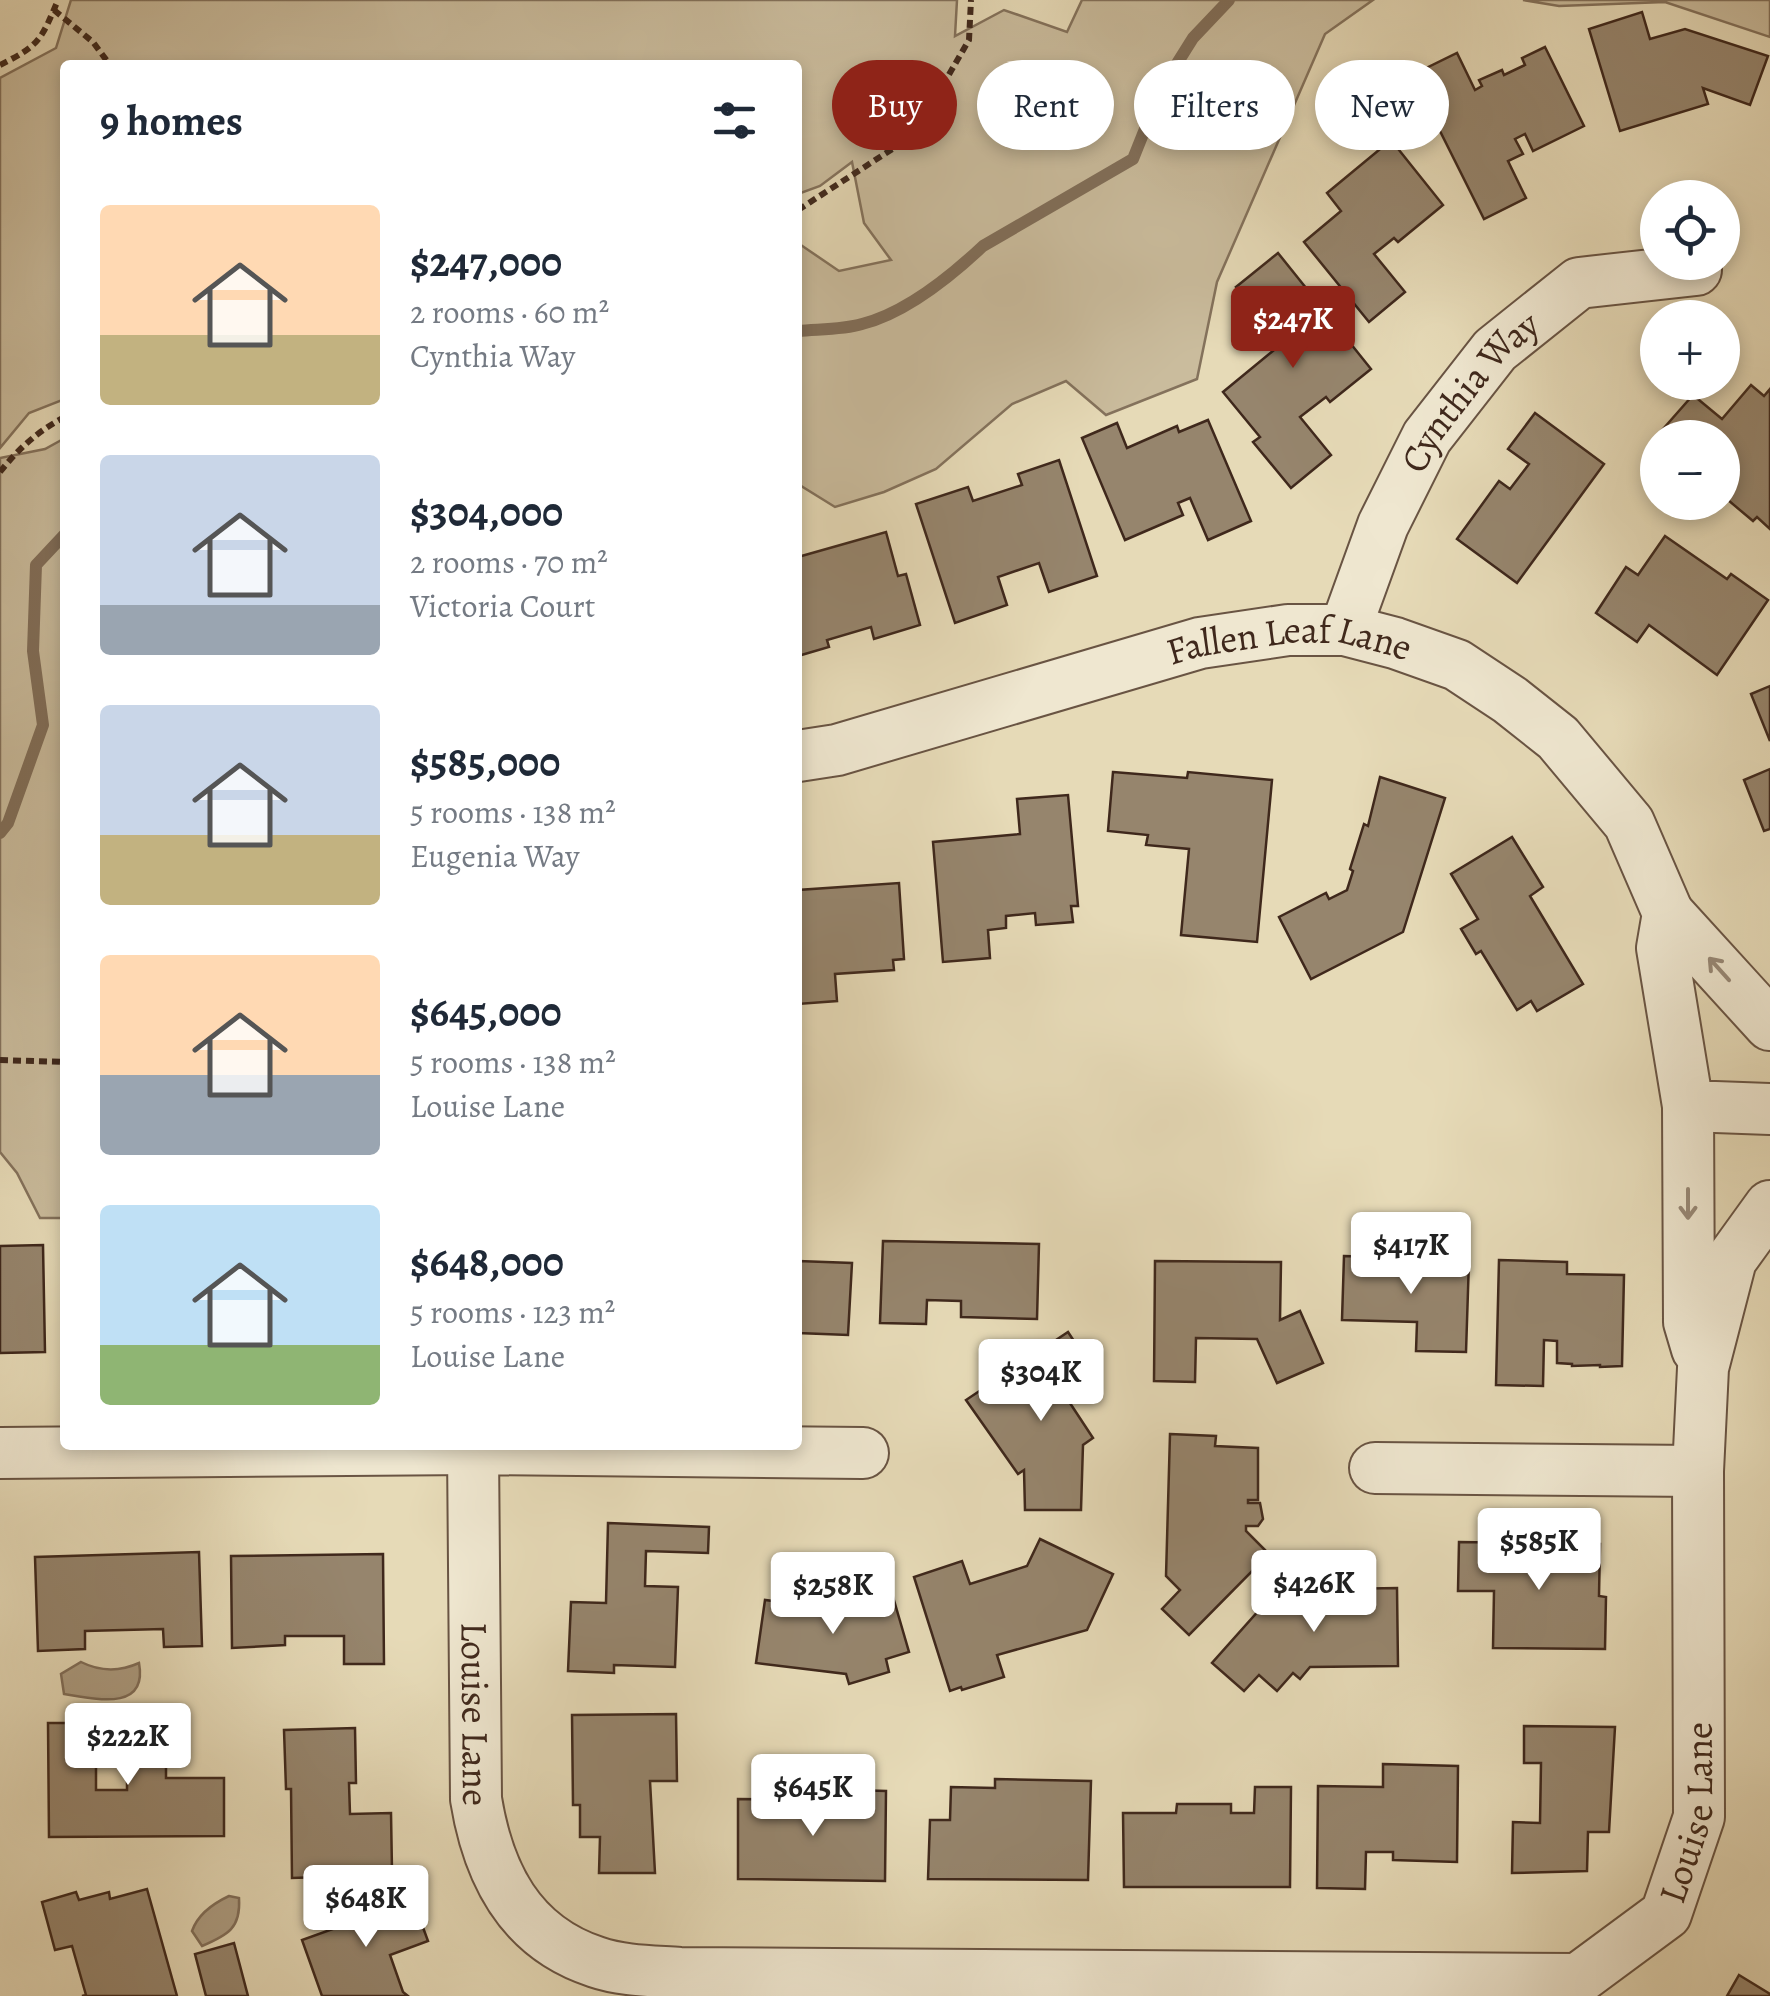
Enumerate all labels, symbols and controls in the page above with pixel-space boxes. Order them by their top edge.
chip: Buy [832,60,957,150]
chip: Rent [977,60,1114,150]
chip: Filters [1134,60,1295,150]
chip: New [1315,60,1449,150]
text: 9 homes [100,92,243,149]
icon: filters [707,93,762,148]
map controls [1640,180,1740,520]
button: locate [1640,180,1740,280]
text: $247,000 [410,233,562,290]
icon: home [180,245,300,365]
pin: $247K [1223,286,1363,371]
text: 2 rooms · 60 m² [410,290,609,334]
text: $247K [1253,296,1333,340]
street label: Cynthia Way [1388,298,1551,481]
button: + [1640,300,1740,400]
text: Cynthia Way [410,334,575,378]
button: − [1640,420,1740,520]
text: $304,000 [410,483,563,540]
icon: home [180,495,300,615]
text: 2 rooms · 70 m² [410,540,608,584]
text: Victoria Court [410,584,595,628]
street label: Fallen Leaf Lane [1160,603,1419,678]
text: $585,000 [410,733,560,790]
icon: home [180,745,300,865]
text: 5 rooms · 138 m² [410,790,616,834]
text: Eugenia Way [410,834,580,878]
one-way arrow [1708,957,1731,982]
text: $645,000 [410,983,562,1040]
icon: home [180,995,300,1115]
text: 5 rooms · 138 m² [410,1040,616,1084]
text: Louise Lane [410,1084,565,1128]
one-way arrow [1678,1186,1698,1219]
pin: $417K [1341,1212,1481,1297]
text: $417K [1373,1222,1449,1266]
text: $648,000 [410,1233,564,1290]
icon: home [180,1245,300,1365]
text: 5 rooms · 123 m² [410,1290,615,1334]
text: Louise Lane [410,1334,565,1378]
pin: $304K [971,1339,1111,1424]
text: $304K [1001,1349,1081,1393]
pin: $585K [1469,1508,1609,1593]
text: $585K [1500,1518,1578,1562]
pin: $426K [1244,1550,1384,1635]
pin: $258K [763,1552,903,1637]
text: $426K [1273,1560,1355,1604]
text: $258K [793,1562,873,1606]
street label: Louise Lane [448,1622,502,1806]
pin: $222K [58,1703,198,1788]
text: $222K [87,1713,169,1757]
street label: Louise Lane [1646,1722,1725,1910]
pin: $645K [743,1754,883,1839]
text: $645K [773,1764,853,1808]
pin: $648K [296,1865,436,1950]
text: $648K [325,1875,407,1919]

